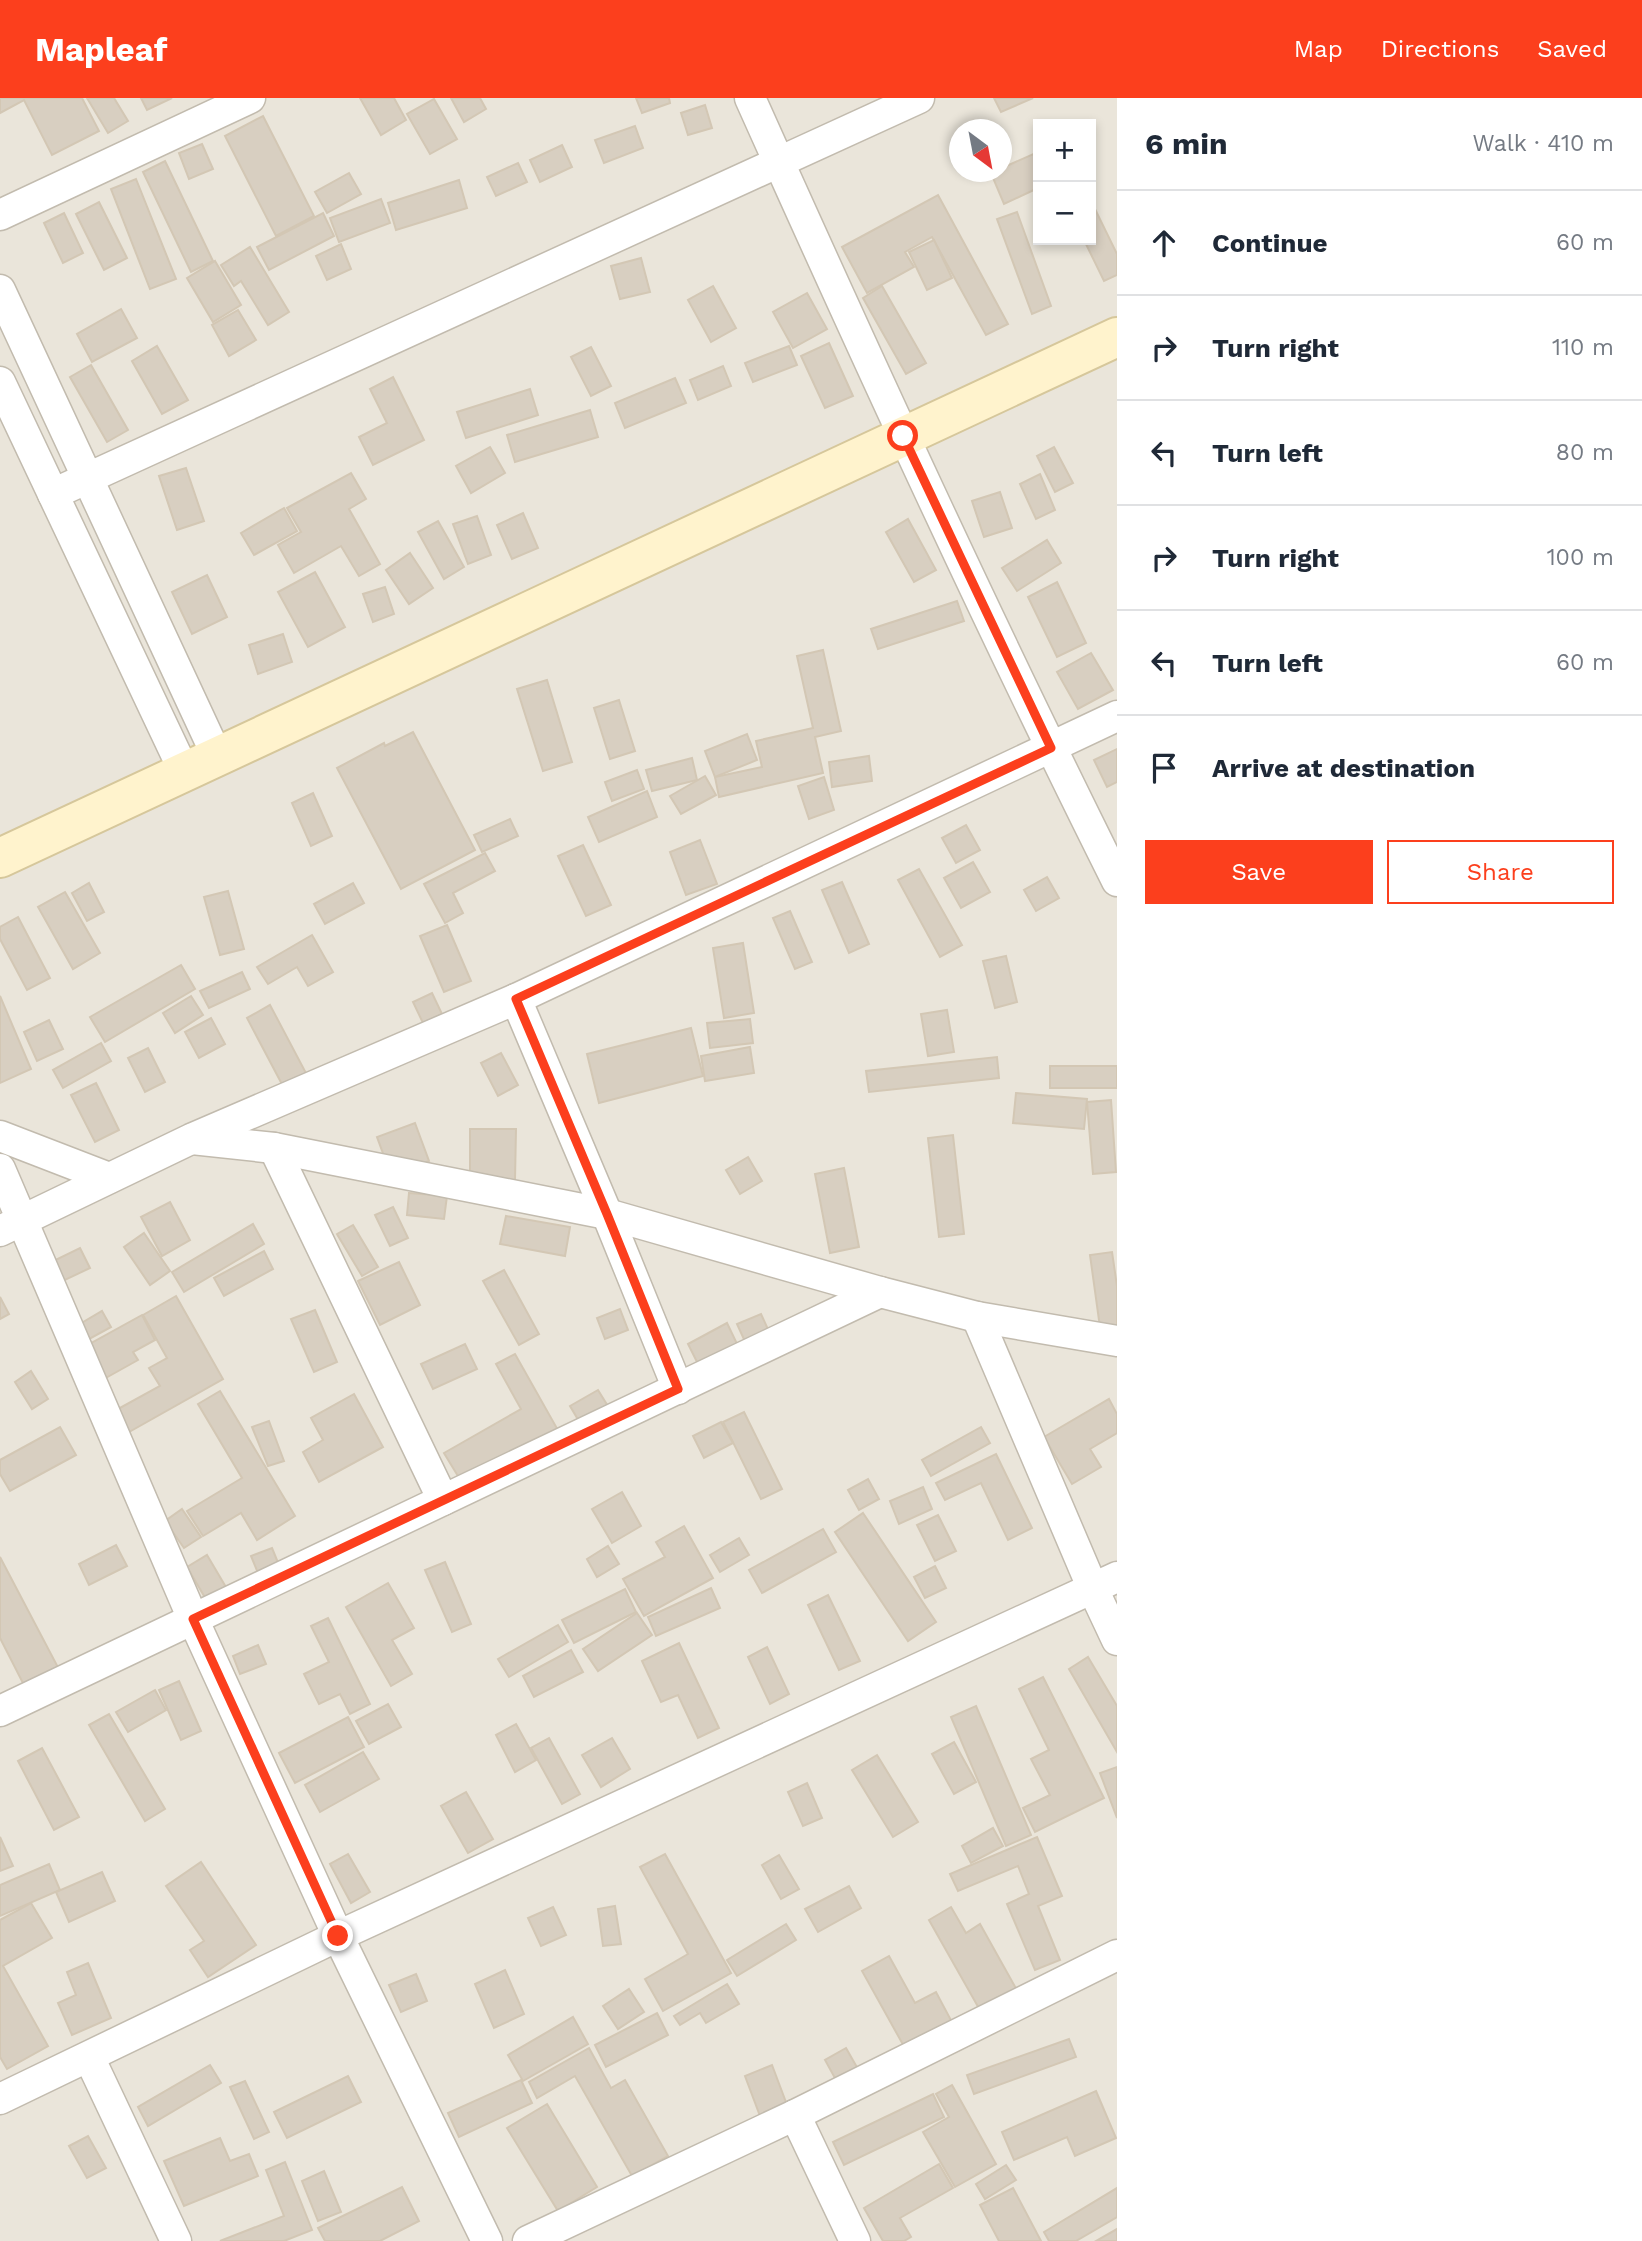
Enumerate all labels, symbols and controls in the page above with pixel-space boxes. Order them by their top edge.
text: Mapleaf [35,30,167,69]
text: Map [1294,35,1343,63]
text: Directions [1381,35,1499,63]
text: Saved [1537,35,1607,63]
north arrow [949,119,1012,182]
map controls [1033,119,1096,245]
button: + [1033,119,1096,182]
text: 6 min [1145,126,1228,161]
text: Walk · 410 m [1473,130,1614,157]
button: − [1033,182,1096,245]
icon: ahead [1145,224,1183,262]
text: Continue [1212,228,1328,258]
text: 60 m [1556,229,1614,256]
icon: right [1145,329,1183,367]
text: Turn right [1212,333,1339,363]
text: 110 m [1552,334,1614,361]
route start [887,420,918,451]
icon: left [1145,434,1183,472]
text: Turn left [1212,438,1323,468]
text: 80 m [1556,439,1614,466]
icon: right [1145,539,1183,577]
text: Turn right [1212,543,1339,573]
text: 100 m [1547,544,1614,571]
icon: left [1145,644,1183,682]
text: Turn left [1212,648,1323,678]
text: 60 m [1556,649,1614,676]
icon: arrive [1145,749,1183,787]
text: Arrive at destination [1212,753,1475,783]
button: Save [1145,840,1373,904]
button: Share [1387,840,1614,904]
route end [322,1920,353,1951]

